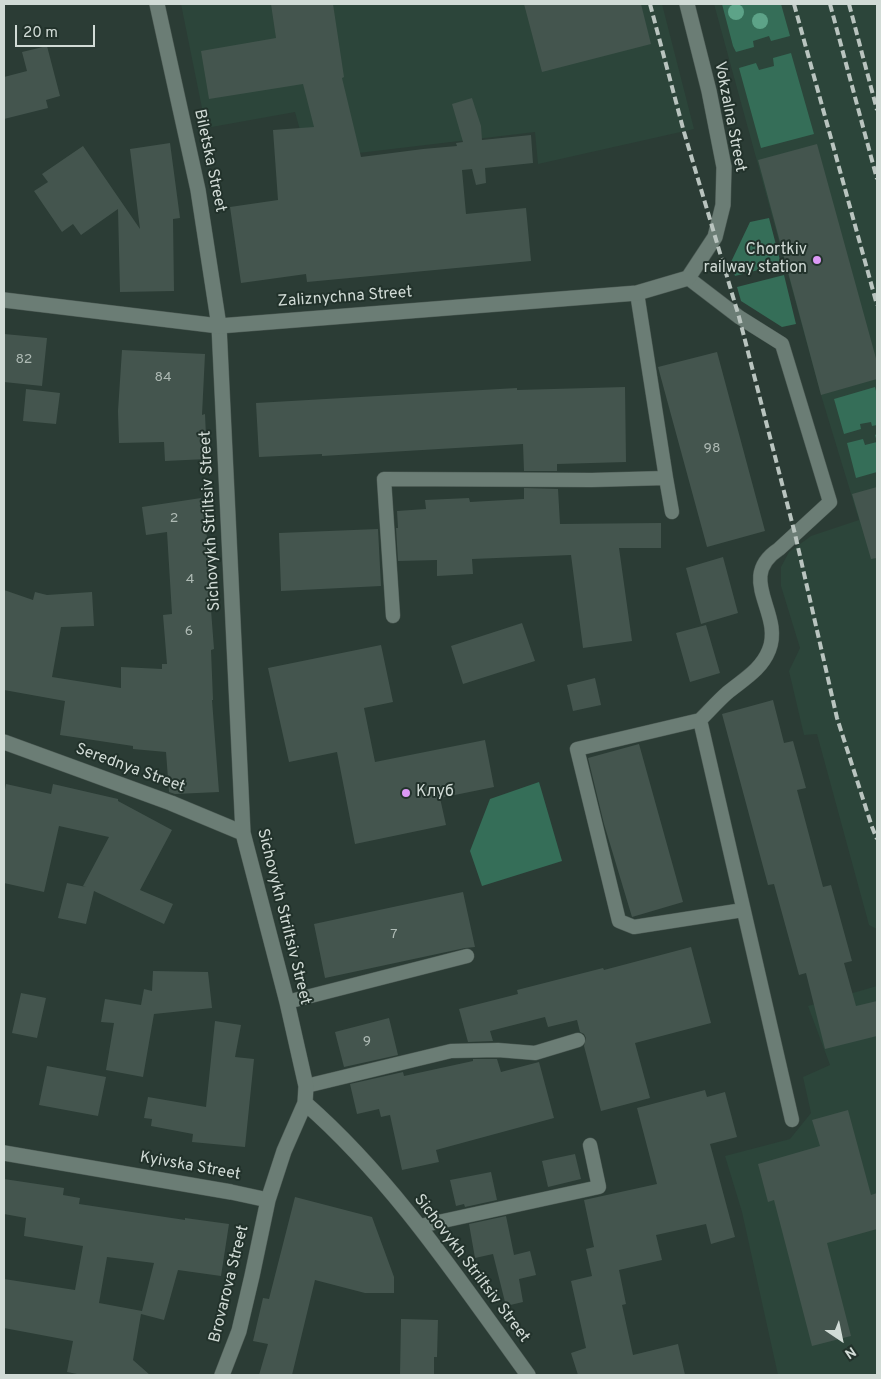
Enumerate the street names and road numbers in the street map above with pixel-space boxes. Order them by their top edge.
street label: Vokzalna Street [709,60,749,174]
street label: Biletska Street [189,108,229,214]
street label: Zaliznychna Street [277,284,413,312]
street label: Sichovykh Striltsiv Street [197,430,225,612]
street label: Serednya Street [73,740,187,798]
street label: Sichovykh Striltsiv Street [252,827,314,1007]
street label: Kyivska Street [138,1149,242,1185]
street label: Sichovykh Striltsiv Street [409,1191,533,1347]
street label: Brovarova Street [206,1223,254,1345]

